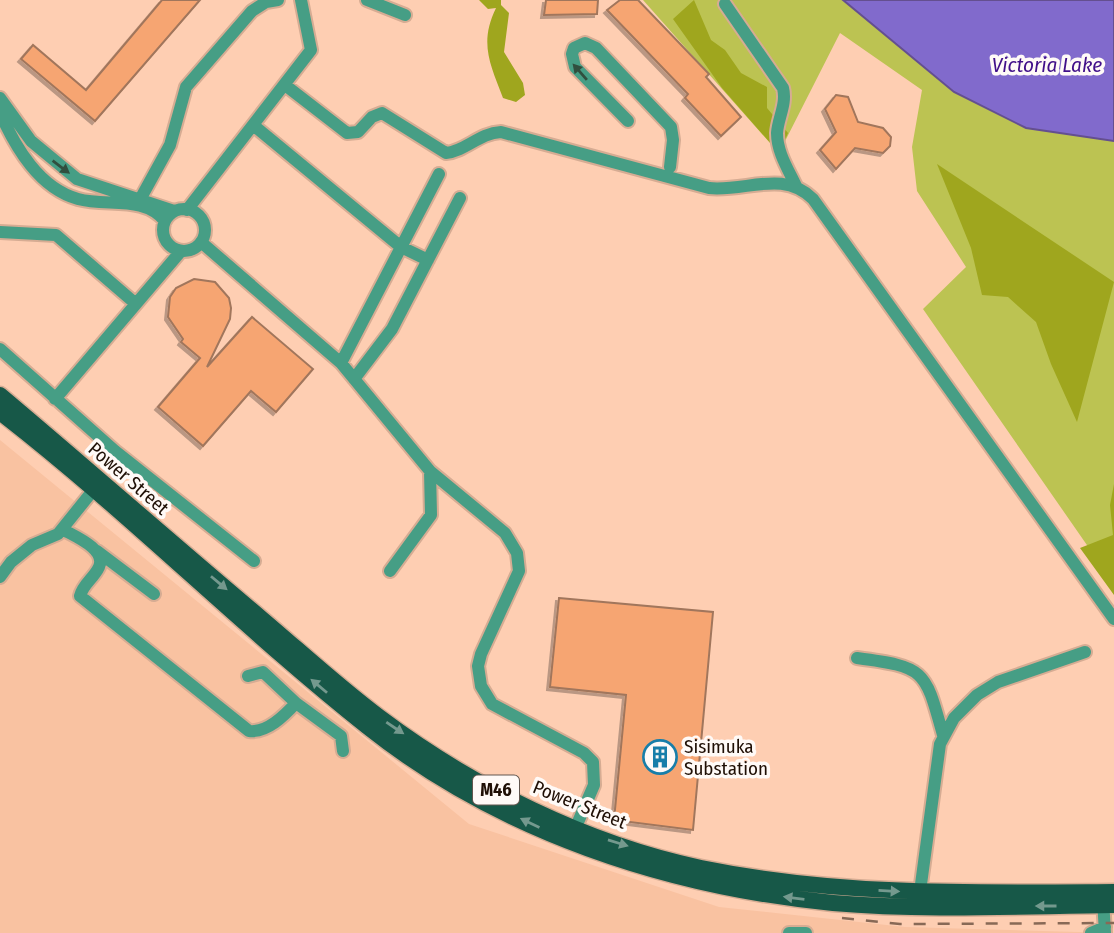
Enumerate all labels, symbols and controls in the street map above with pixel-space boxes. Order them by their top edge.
water label: Victoria Lake [992,52,1102,78]
one-way arrow [572,63,588,81]
one-way arrow [52,160,70,174]
street label: Power Street [84,437,174,520]
one-way arrow [211,575,228,590]
one-way arrow [311,679,328,694]
one-way arrow [385,721,405,734]
place label: Sisimuka Substation [684,735,768,780]
building icon: Sisimuka Substation [641,738,679,776]
street label: Power Street [530,775,631,834]
road number: M46 [473,776,519,804]
one-way arrow [520,817,540,829]
one-way arrow [607,838,628,849]
one-way arrow [878,886,900,897]
one-way arrow [783,893,805,904]
one-way arrow [1035,900,1057,912]

